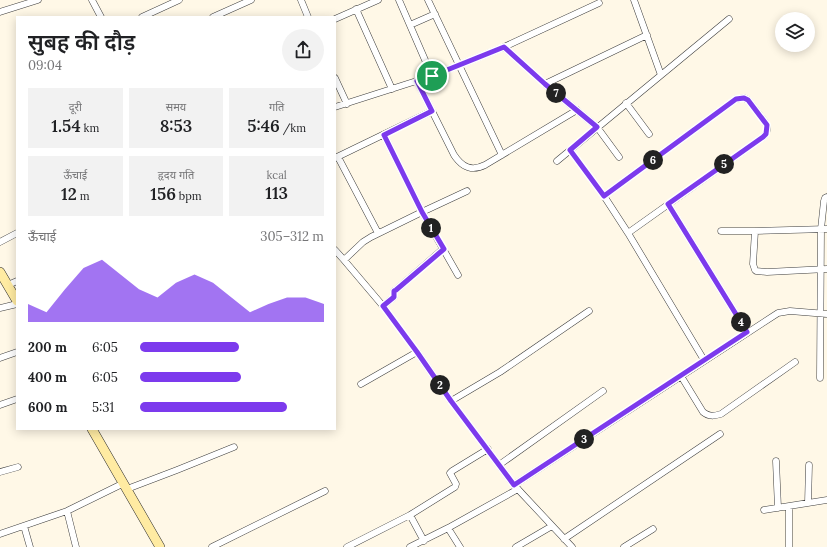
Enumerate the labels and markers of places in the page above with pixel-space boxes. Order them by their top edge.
pin [415,59,449,93]
pin: 7 [546,83,566,103]
pin: 6 [643,150,663,170]
pin: 5 [714,154,734,174]
pin: 1 [421,218,441,238]
pin: 4 [731,312,751,332]
pin: 2 [430,375,450,395]
pin: 3 [574,429,594,449]

